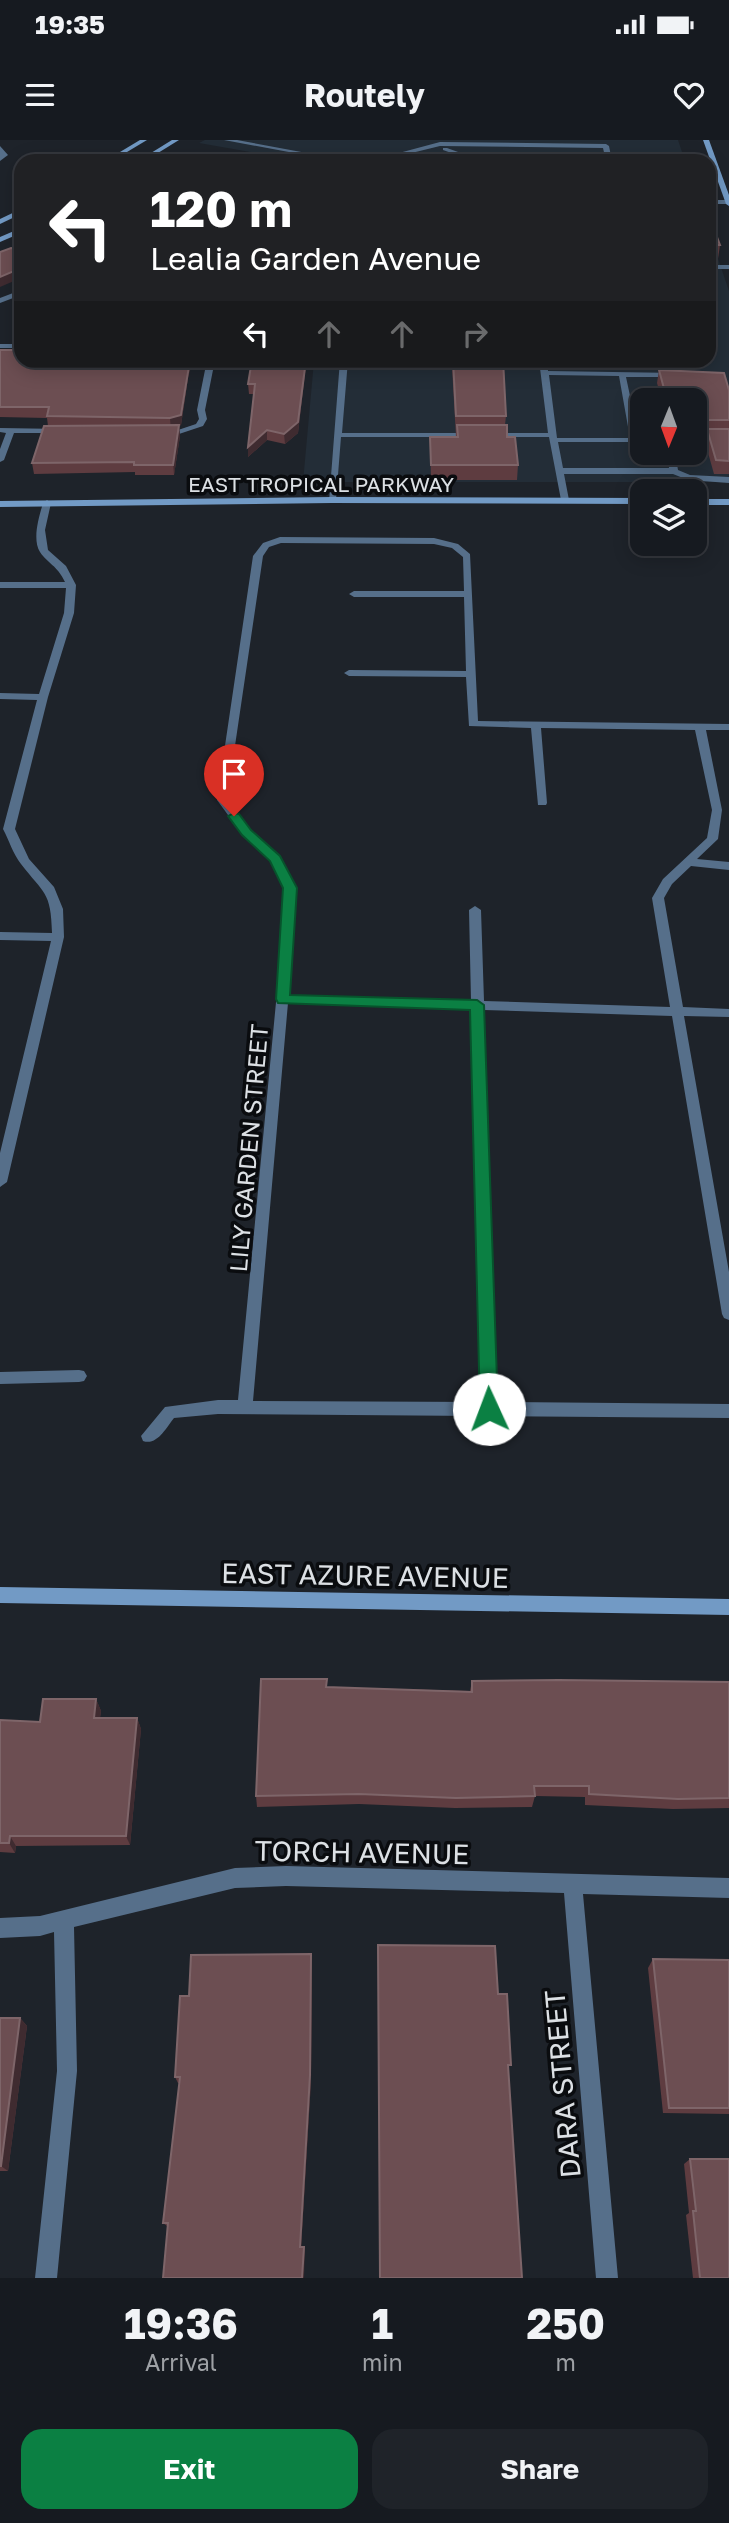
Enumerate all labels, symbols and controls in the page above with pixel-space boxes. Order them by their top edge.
text: 19:35 [35,9,105,40]
icon: menu [21,76,59,114]
text: Routely [304,76,425,114]
icon: heart [670,76,708,114]
text: 120 m [150,179,292,238]
icon: left [35,182,126,273]
text: Lealia Garden Avenue [150,239,481,277]
icon: left [237,315,275,353]
icon: ahead [310,315,348,353]
icon: ahead [383,315,421,353]
icon: right [456,315,494,353]
north arrow [630,388,707,466]
map controls [630,388,707,556]
street label: EAST TROPICAL PARKWAY [188,471,455,497]
button: layers [630,479,707,556]
pin [204,744,264,816]
icon: arrive [215,755,253,793]
street label: LILY GARDEN STREET [223,1023,273,1273]
position arrow [452,1372,526,1446]
street label: EAST AZURE AVENUE [221,1556,509,1594]
street label: TORCH AVENUE [254,1834,470,1870]
street label: DARA STREET [537,1989,587,2179]
text: 19:36 [124,2298,238,2348]
text: 1 [371,2298,393,2348]
text: 250 [527,2298,605,2348]
text: Arrival [145,2348,217,2376]
text: min [362,2348,403,2376]
text: m [556,2348,576,2376]
button: Exit [21,2429,358,2509]
button: Share [372,2429,708,2509]

